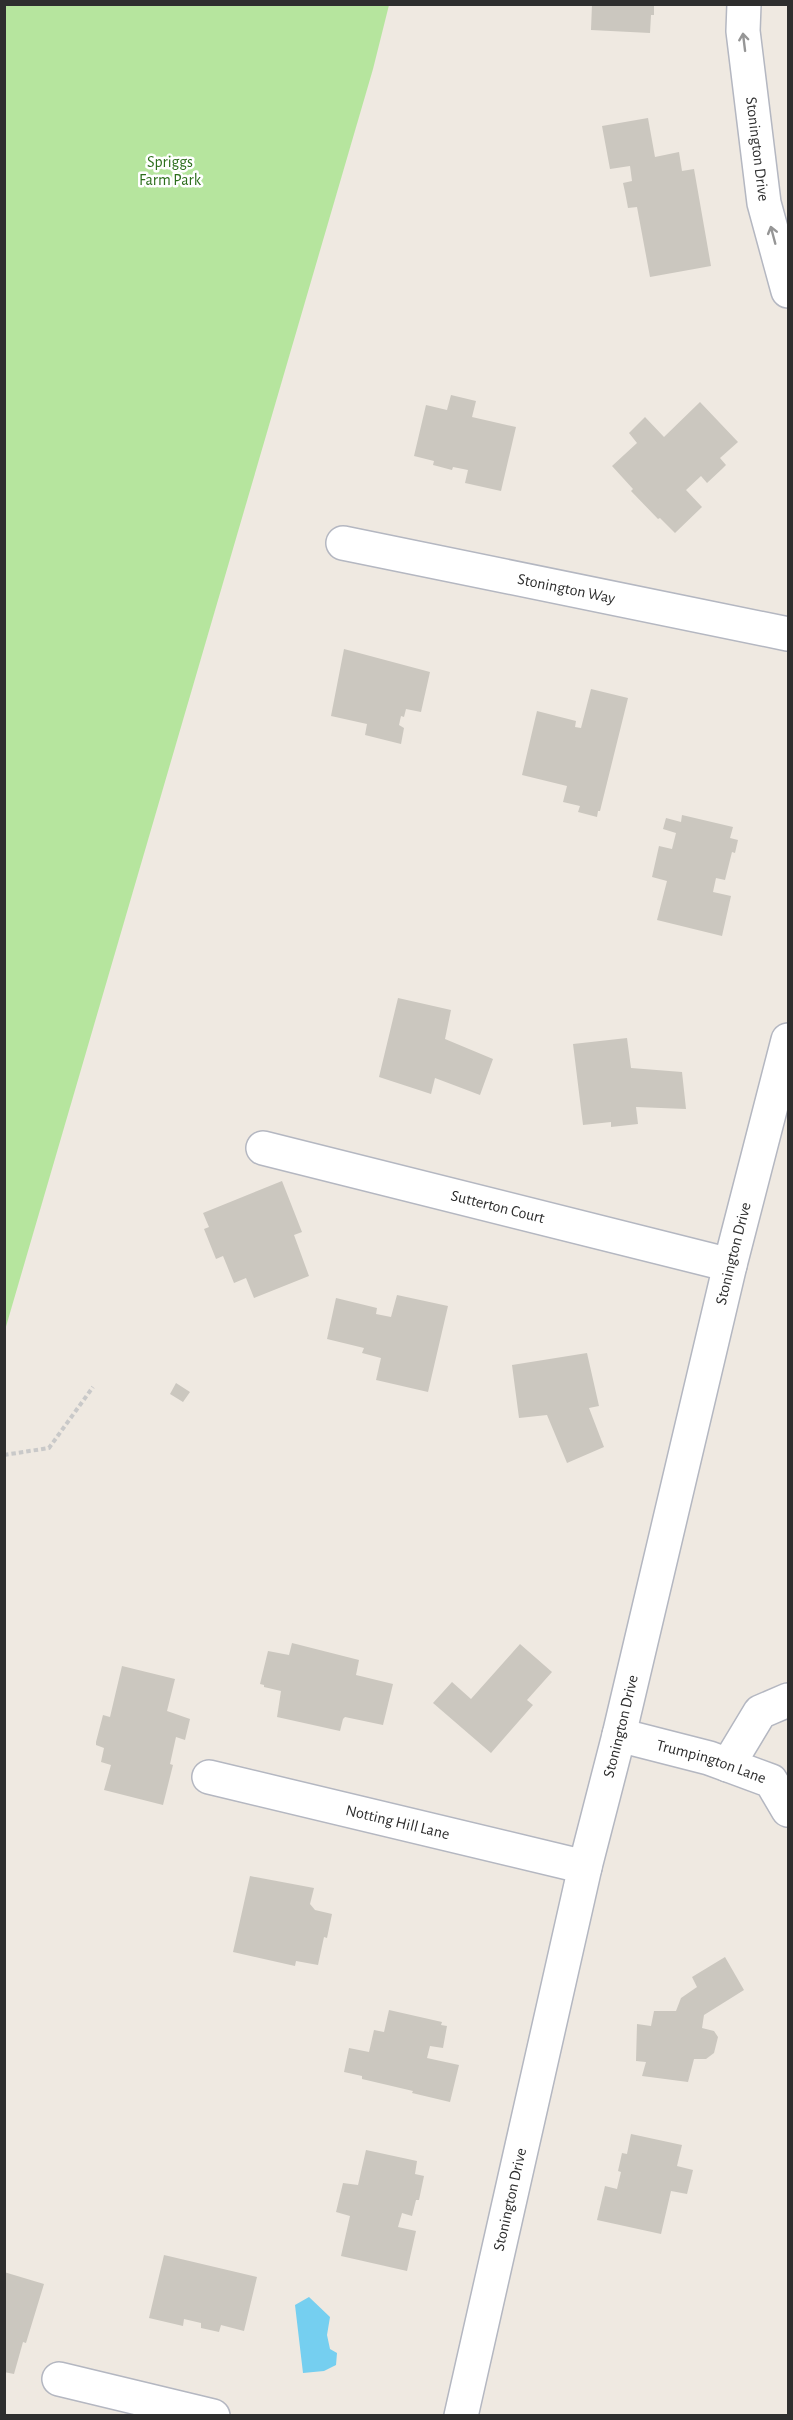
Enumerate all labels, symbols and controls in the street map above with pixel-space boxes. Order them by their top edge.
one-way arrow [738,33,749,53]
street label: Stonington Drive [743,96,772,202]
park label: Spriggs Farm Park [139,154,202,188]
one-way arrow [767,226,778,245]
street label: Stonington Way [516,571,617,607]
street label: Sutterton Court [449,1187,546,1226]
street label: Stonington Drive [713,1201,754,1306]
street label: Stonington Drive [600,1673,641,1779]
street label: Trumpington Lane [655,1737,768,1786]
street label: Notting Hill Lane [344,1802,451,1842]
street label: Stonington Drive [491,2146,529,2253]

